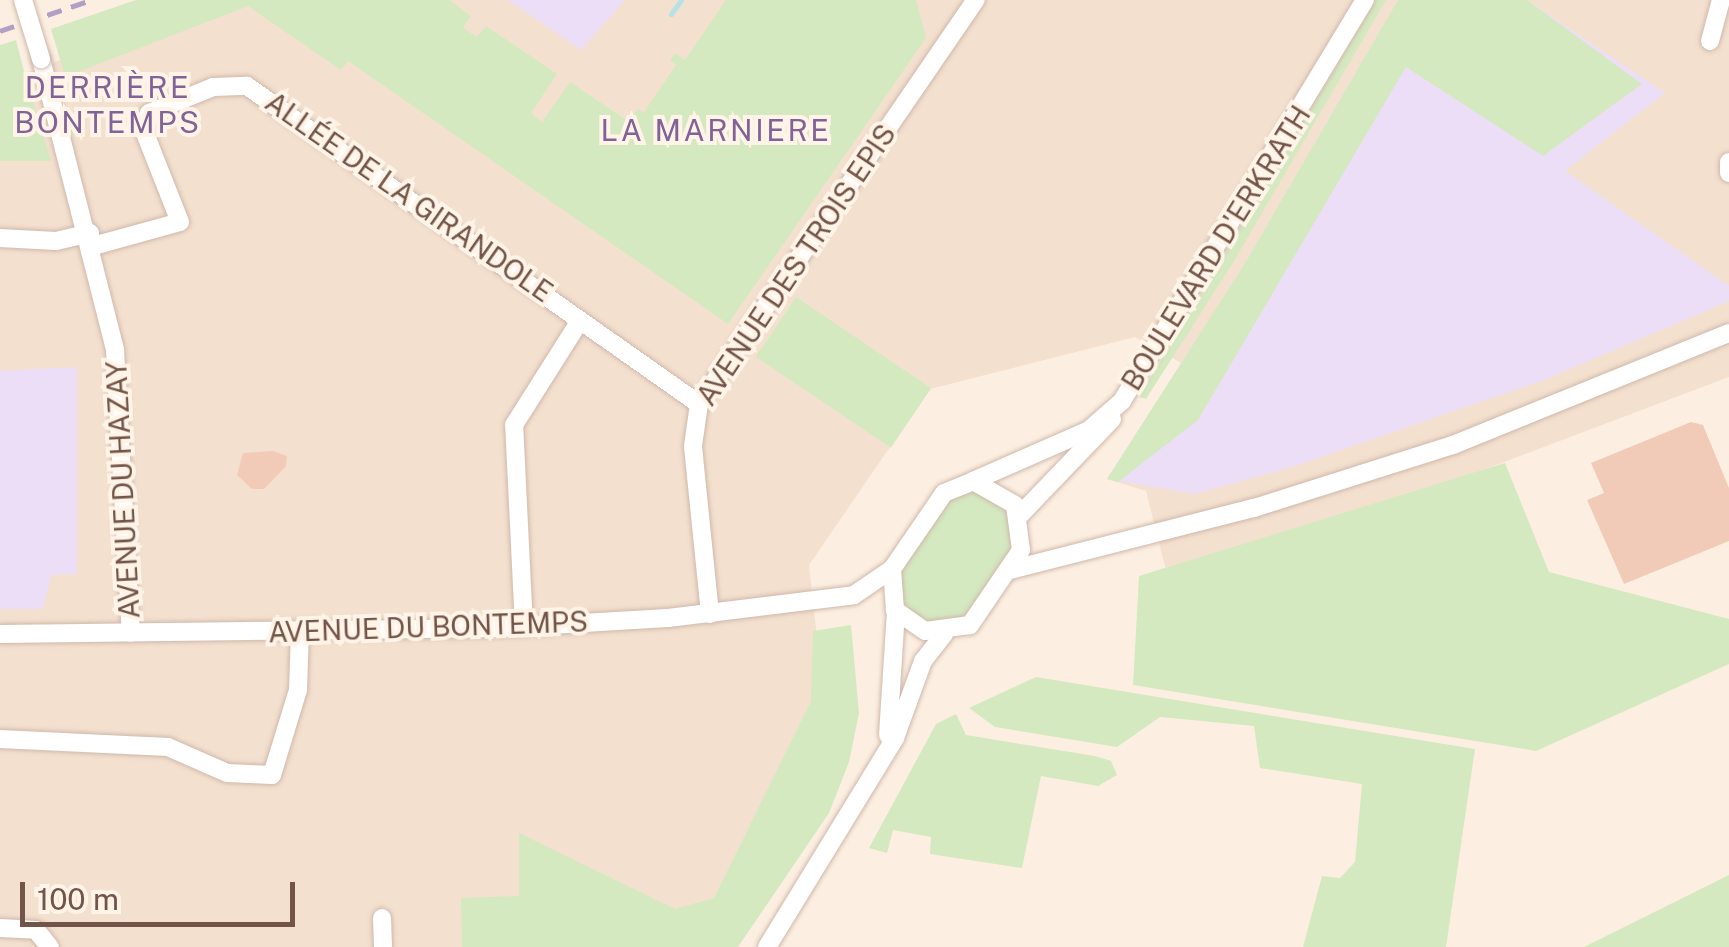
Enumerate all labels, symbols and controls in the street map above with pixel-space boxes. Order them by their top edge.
district label: DERRIÈRE BONTEMPS [14,69,202,140]
street label: ALLÉE DE LA GIRANDOLE [259,85,559,309]
street label: BOULEVARD D'ERKRATH [1115,99,1317,397]
district label: LA MARNIERE [601,112,831,148]
street label: AVENUE DES TROIS EPIS [689,118,903,412]
street label: AVENUE DU HAZAY [99,360,147,620]
street label: AVENUE DU BONTEMPS [268,605,588,649]
scale bar [25,862,300,924]
text: 100 m [37,881,119,917]

